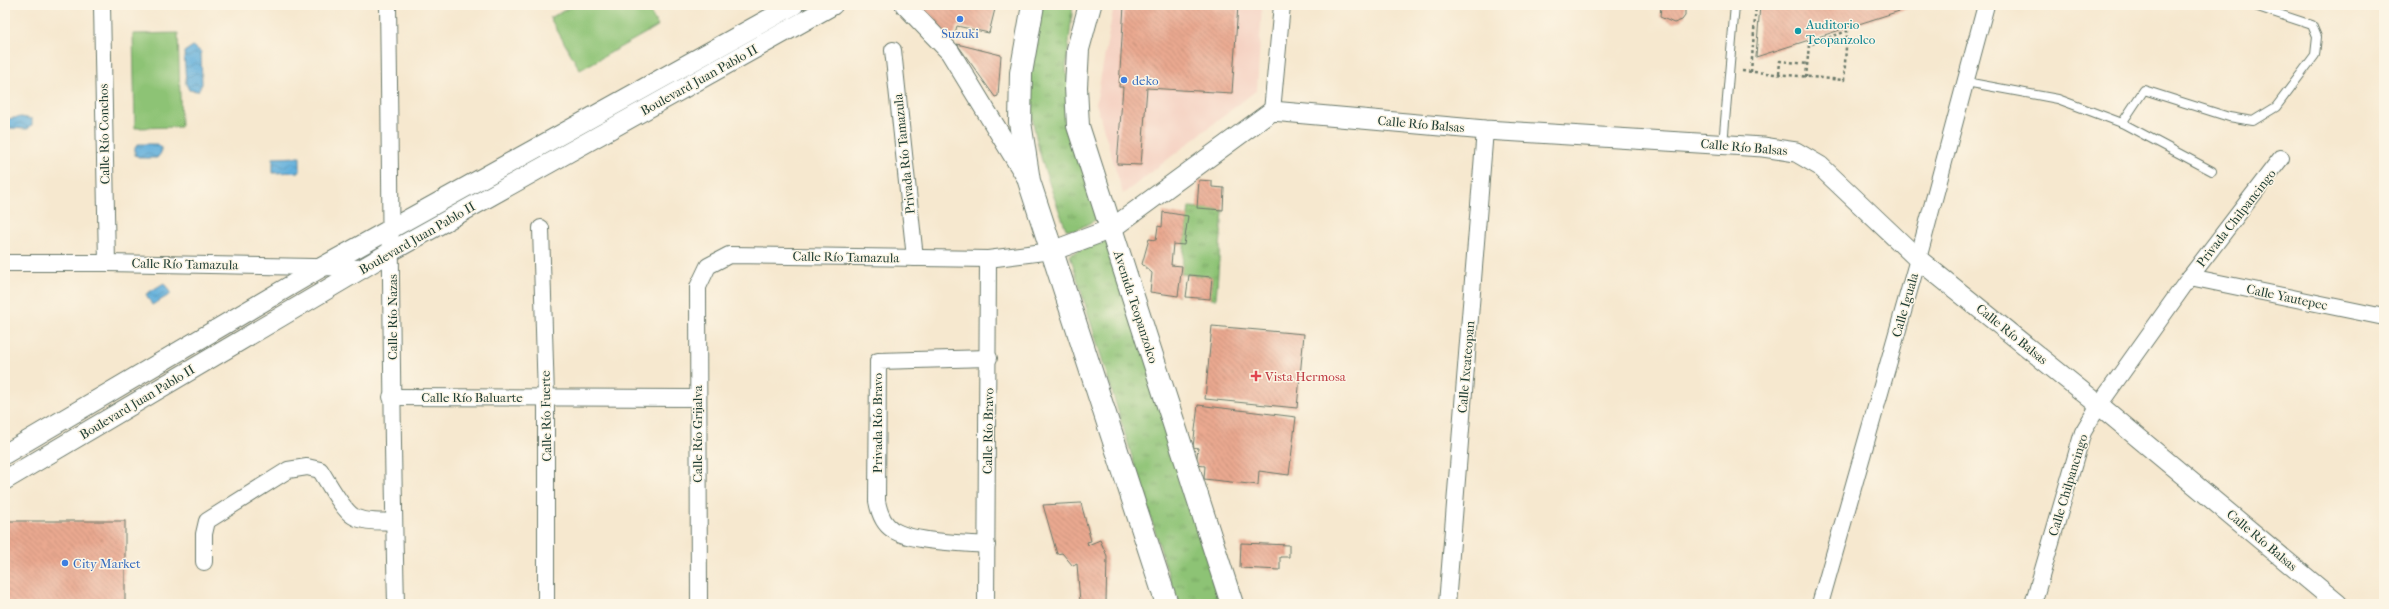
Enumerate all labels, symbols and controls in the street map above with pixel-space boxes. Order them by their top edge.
marker: Suzuki [955,14,965,24]
place label: Auditorio Teopanzolco [1805,17,1876,47]
place label: Suzuki [941,26,979,41]
marker: Auditorio Teopanzolco [1793,26,1803,36]
street label: Boulevard Juan Pablo II [638,42,760,118]
place label: deko [1132,73,1159,88]
marker: deko [1119,75,1129,85]
street label: Calle Río Conchos [96,83,112,184]
street label: Privada Río Tamazula [890,92,918,215]
street label: Calle Río Balsas [1377,113,1465,135]
street label: Calle Río Balsas [1700,136,1788,158]
street label: Privada Chilpancingo [2193,166,2279,270]
street label: Boulevard Juan Pablo II [356,199,478,277]
street label: Avenida Teopanzolco [1110,248,1161,366]
street label: Calle Río Tamazula [792,249,901,265]
street label: Calle Río Tamazula [131,256,240,272]
street label: Calle Iguala [1889,270,1922,339]
street label: Calle Río Nazas [385,274,400,360]
street label: Calle Yautepec [2245,281,2329,313]
street label: Calle Río Balsas [1973,301,2051,367]
street label: Calle Ixcateopan [1454,320,1478,414]
street label: Boulevard Juan Pablo II [77,362,197,442]
place label: Vista Hermosa [1264,369,1347,384]
street label: Calle Río Fuerte [538,370,554,462]
marker: Vista Hermosa [1250,370,1262,382]
street label: Privada Río Bravo [870,372,885,473]
street label: Calle Río Grijalva [690,384,705,483]
street label: Calle Río Bravo [980,387,996,474]
street label: Calle Río Baluarte [421,390,523,405]
street label: Calle Chilpancingo [2045,432,2091,538]
street label: Calle Río Balsas [2224,506,2300,574]
place label: City Market [73,556,141,571]
marker: City Market [60,558,70,568]

